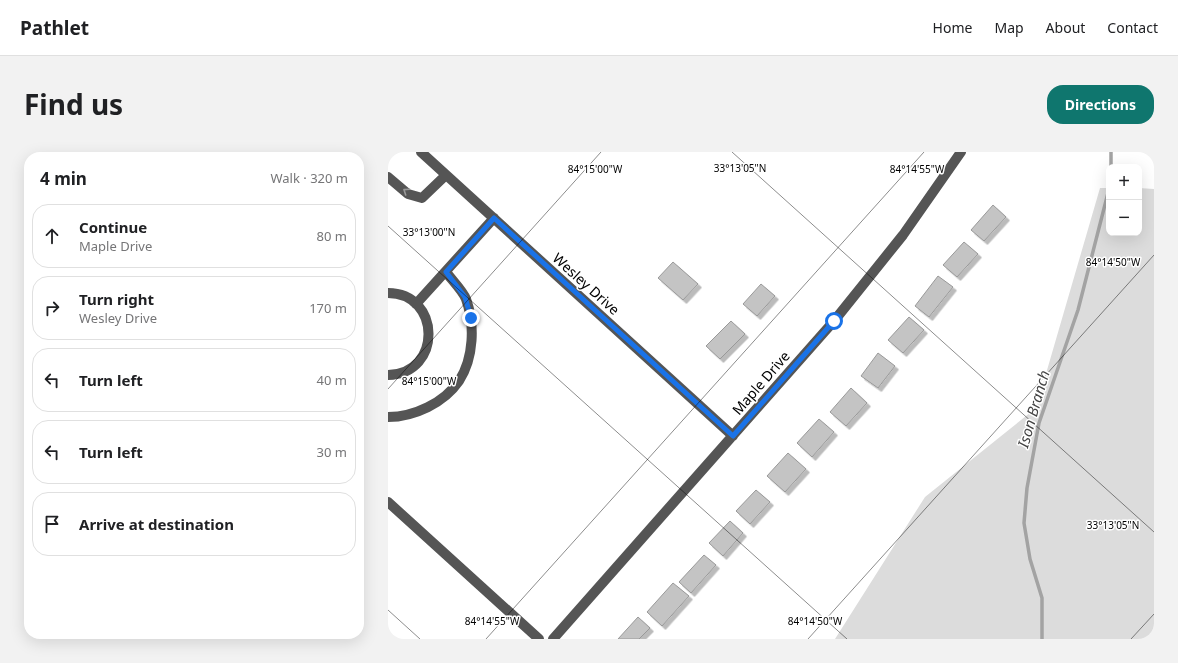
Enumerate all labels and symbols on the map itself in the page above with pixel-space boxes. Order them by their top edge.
text: 33°13'05"N [714,161,766,175]
text: 84°15'00"W [568,162,623,176]
text: 84°14'55"W [890,162,945,176]
one-way arrow [403,189,410,196]
text: 33°13'00"N [403,225,455,239]
street label: Wesley Drive [549,248,624,319]
text: 84°14'50"W [1086,255,1141,269]
route end [462,309,480,327]
route start [825,312,843,330]
street label: Maple Drive [728,347,794,419]
water label: Ison Branch [1012,368,1054,451]
text: 84°15'00"W [402,374,457,388]
text: 33°13'05"N [1087,518,1139,532]
text: 84°14'55"W [465,614,520,628]
text: 84°14'50"W [788,614,843,628]

